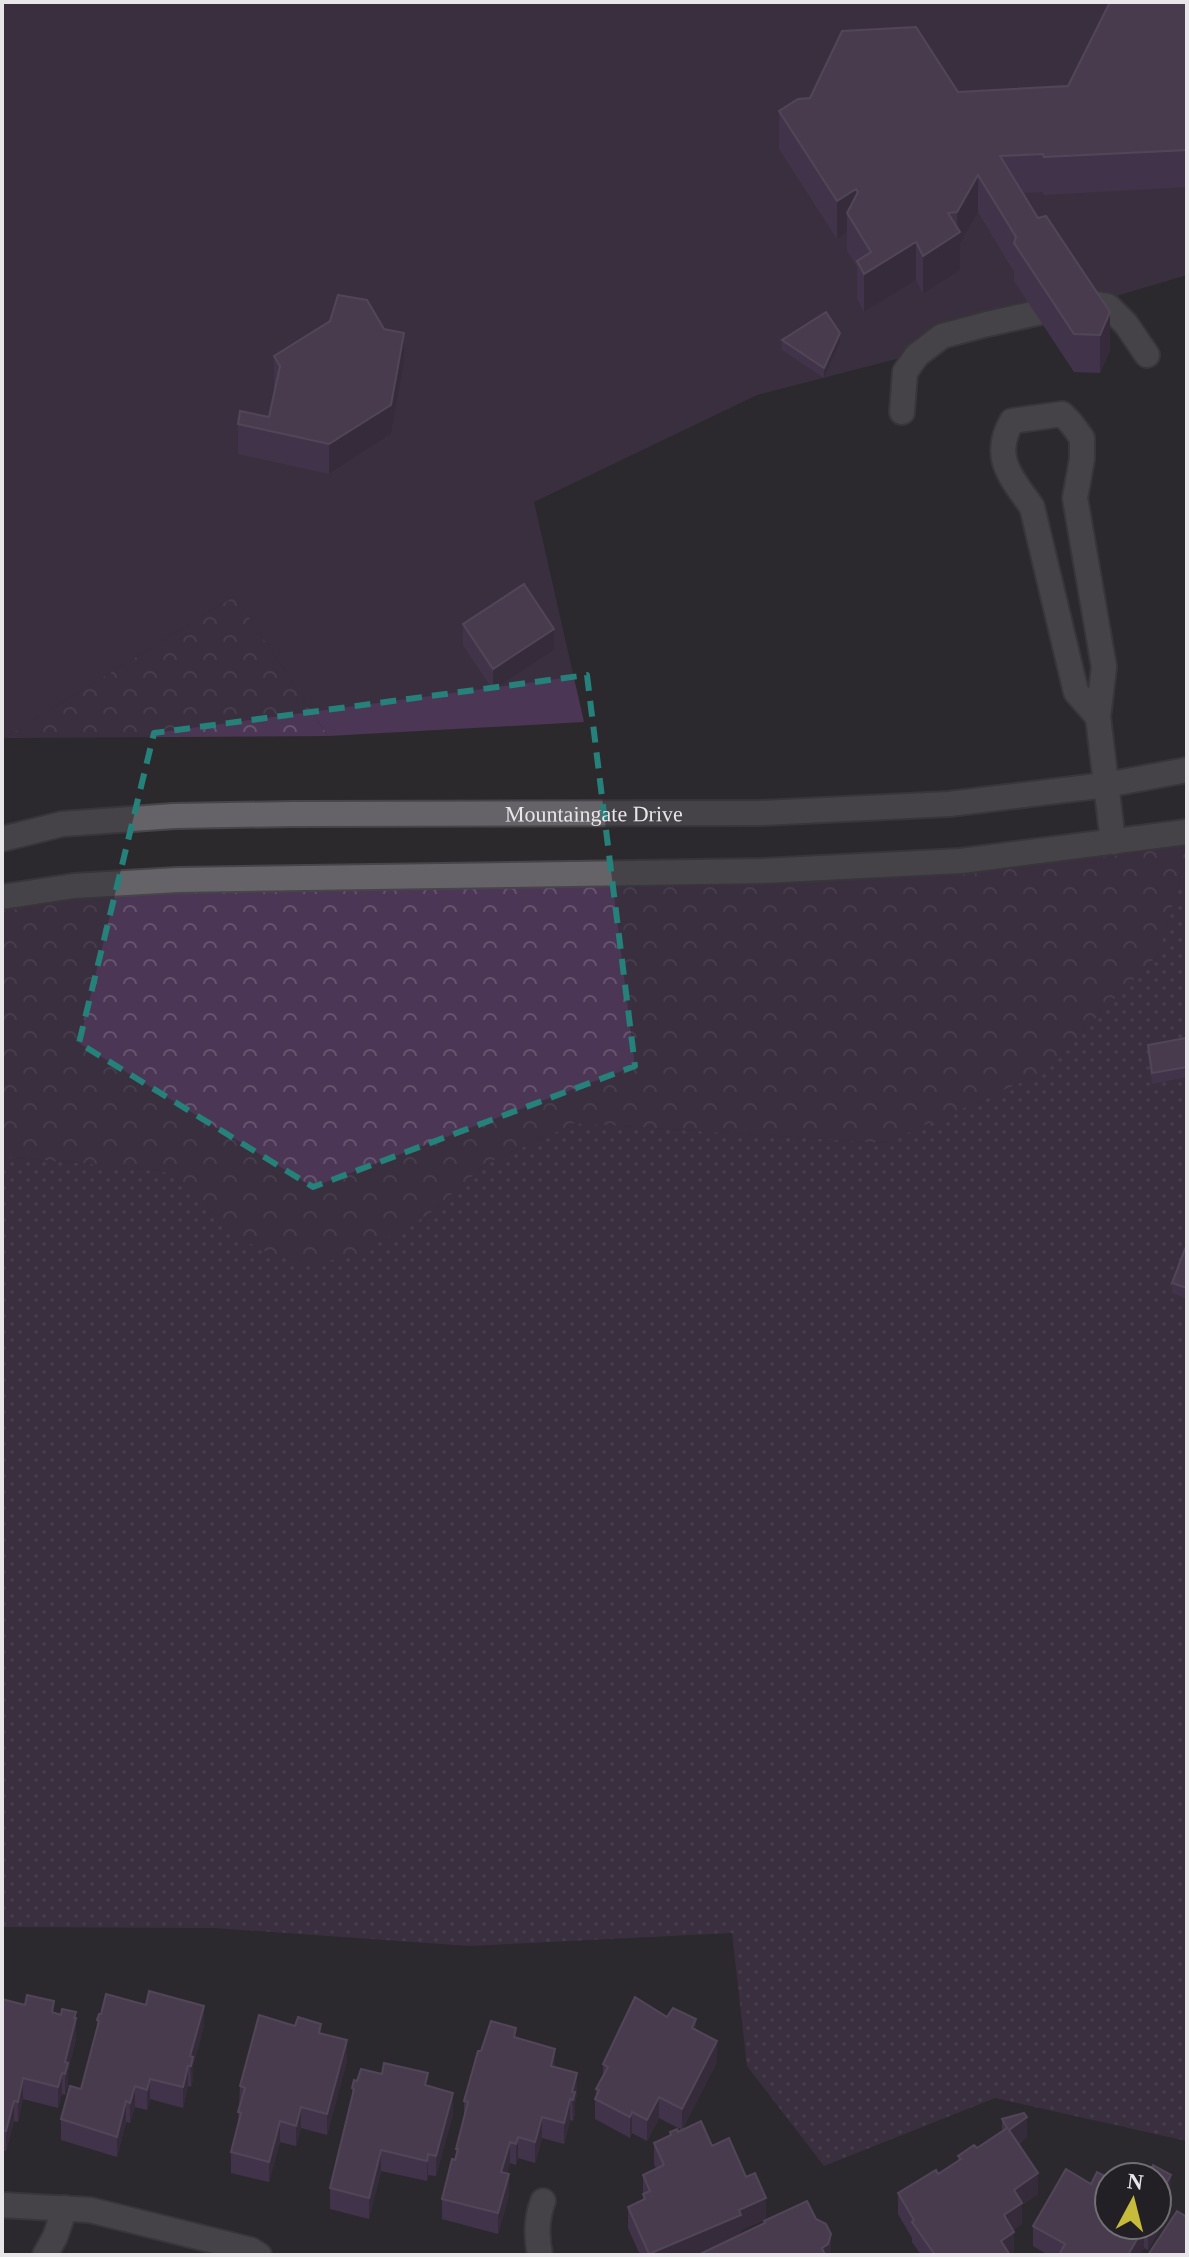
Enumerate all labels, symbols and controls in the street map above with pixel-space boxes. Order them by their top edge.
street label: Mountaingate Drive [505,801,683,827]
north arrow [1093,2161,1173,2241]
text: N [1126,2168,1145,2195]

